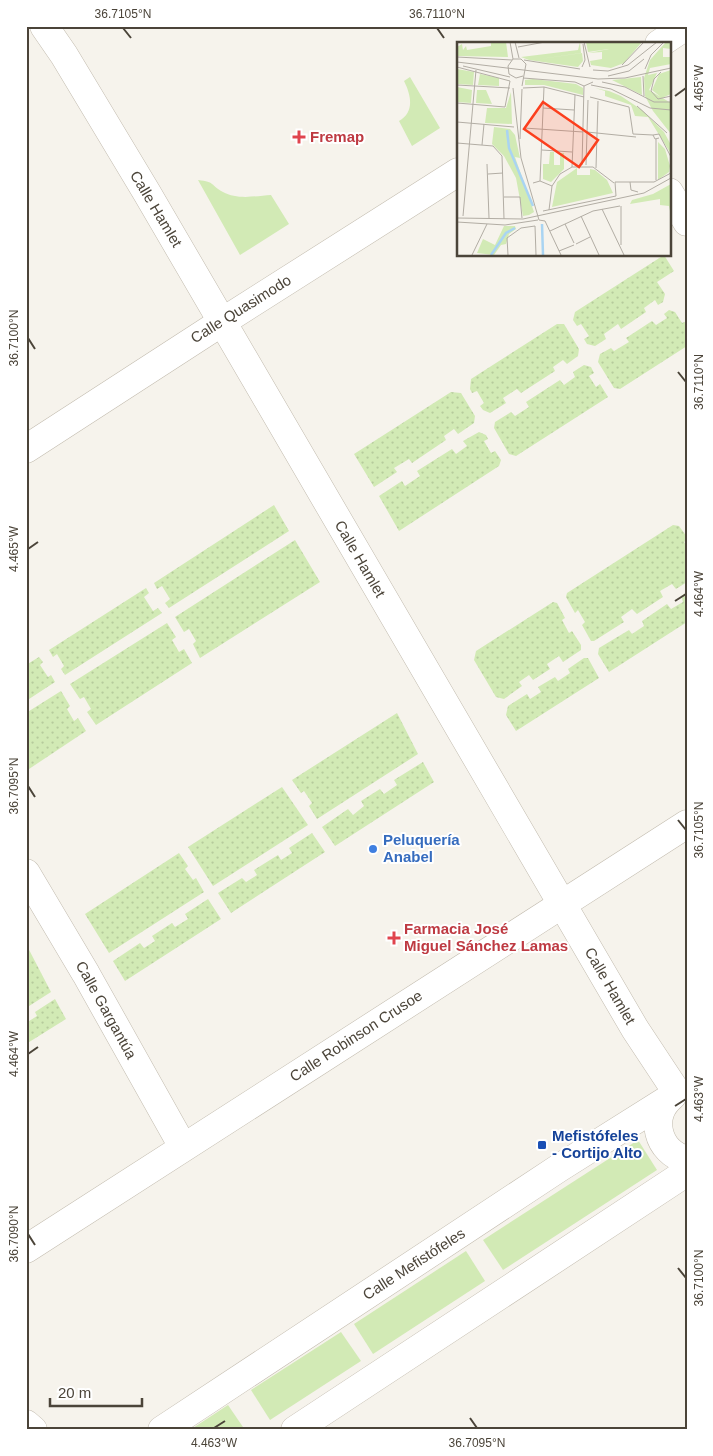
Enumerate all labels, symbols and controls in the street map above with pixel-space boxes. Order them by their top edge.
text: 36.7105°N [95,7,151,21]
text: 36.7110°N [409,7,465,21]
inset map [457,42,670,256]
text: 4.465°W [692,64,706,111]
place label: Fremap [310,128,364,145]
marker: Fremap [292,130,306,144]
street label: Calle Hamlet [127,168,186,251]
street label: Calle Quasimodo [187,271,294,346]
text: 36.7100°N [7,310,21,366]
text: 36.7110°N [692,354,706,410]
street label: Calle Hamlet [332,517,390,601]
text: 4.465°W [7,525,21,572]
text: 4.464°W [692,570,706,617]
text: 36.7095°N [7,758,21,814]
text: 36.7105°N [692,802,706,858]
place label: Peluquería Anabel [383,831,460,865]
marker: Peluquería Anabel [367,843,379,855]
place label: Farmacia José Miguel Sánchez Lamas [404,920,568,954]
marker: Farmacia José Miguel Sánchez Lamas [388,932,400,944]
street label: Calle Hamlet [582,944,640,1028]
street label: Calle Gargantúa [73,958,141,1062]
street label: Calle Robinson Crusoe [286,986,425,1085]
text: 4.464°W [7,1030,21,1077]
text: 4.463°W [692,1075,706,1122]
place label: Mefistófeles - Cortijo Alto [552,1127,642,1161]
marker: Mefistófeles - Cortijo Alto [536,1139,548,1151]
text: 36.7090°N [7,1206,21,1262]
street label: Calle Mefistófeles [359,1224,468,1303]
text: 36.7100°N [692,1250,706,1306]
scale bar [50,1376,142,1408]
text: 20 m [58,1384,91,1401]
text: 4.463°W [191,1436,238,1450]
text: 36.7095°N [449,1436,505,1450]

